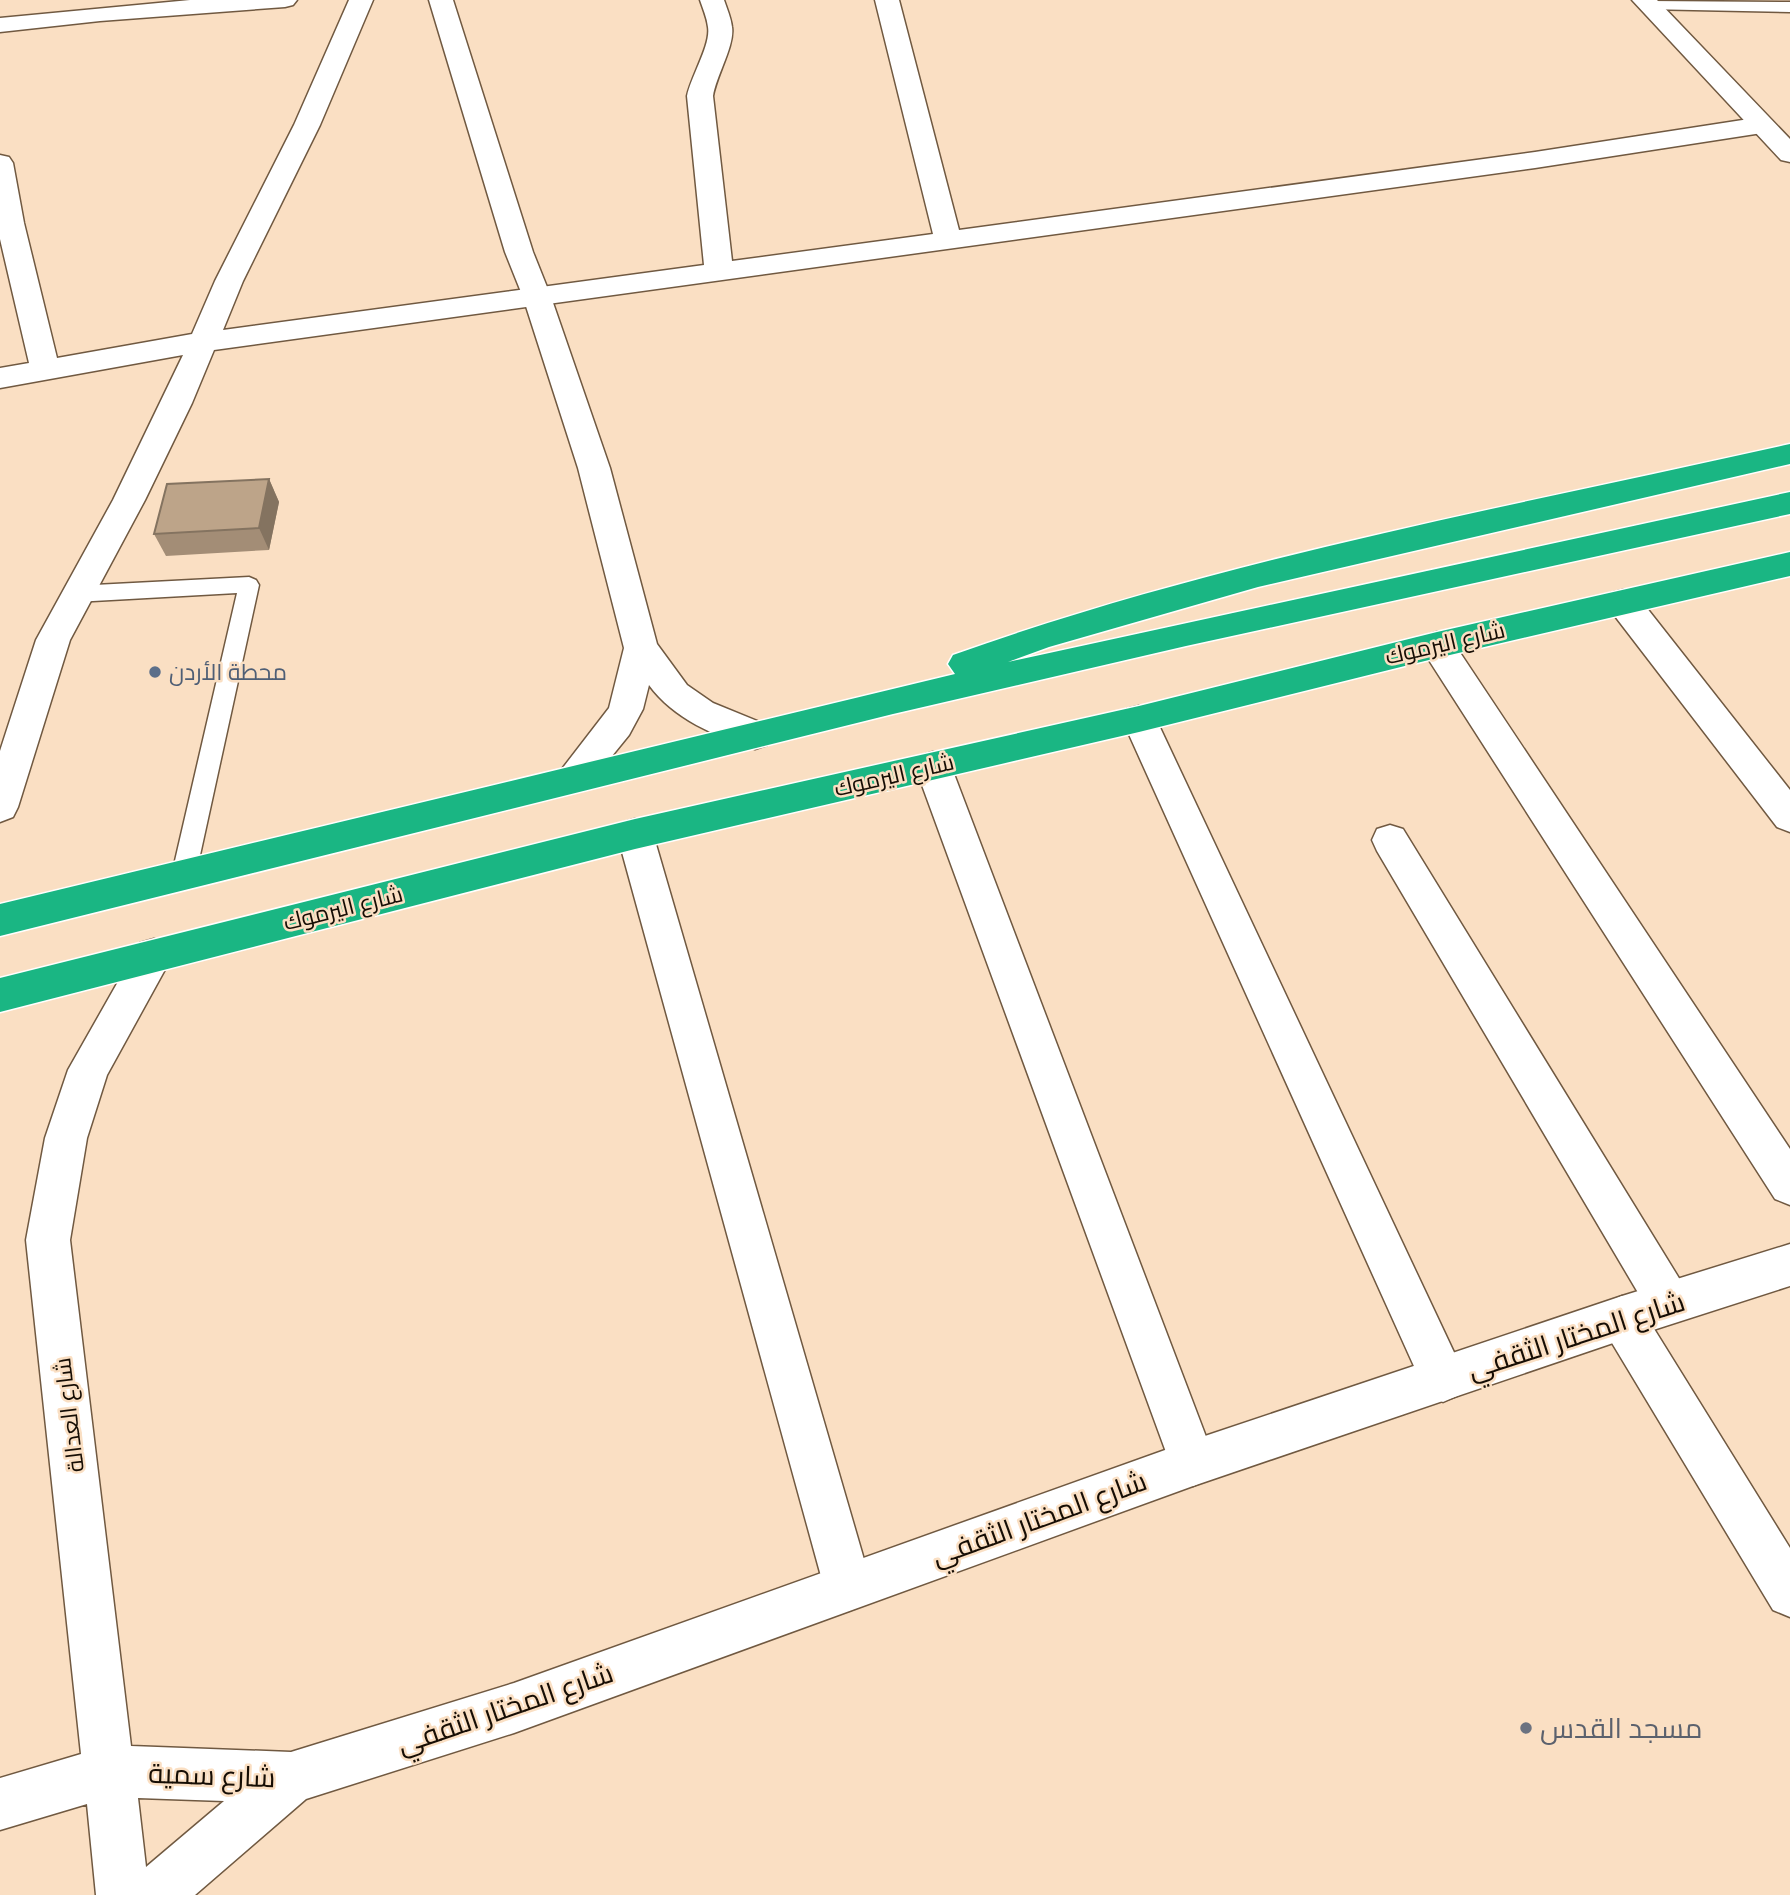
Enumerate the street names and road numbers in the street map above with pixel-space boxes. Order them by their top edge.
street label: شارع اليرموك [1383,618,1508,673]
street label: شارع اليرموك [832,750,957,805]
street label: شارع اليرموك [281,882,406,939]
street label: شارع المختار الثقفي [1464,1286,1690,1391]
street label: شارع العدالة [50,1356,93,1474]
street label: شارع المختار الثقفي [928,1465,1153,1577]
street label: شارع المختار الثقفي [393,1657,619,1766]
street label: شارع سمية [148,1758,276,1798]

